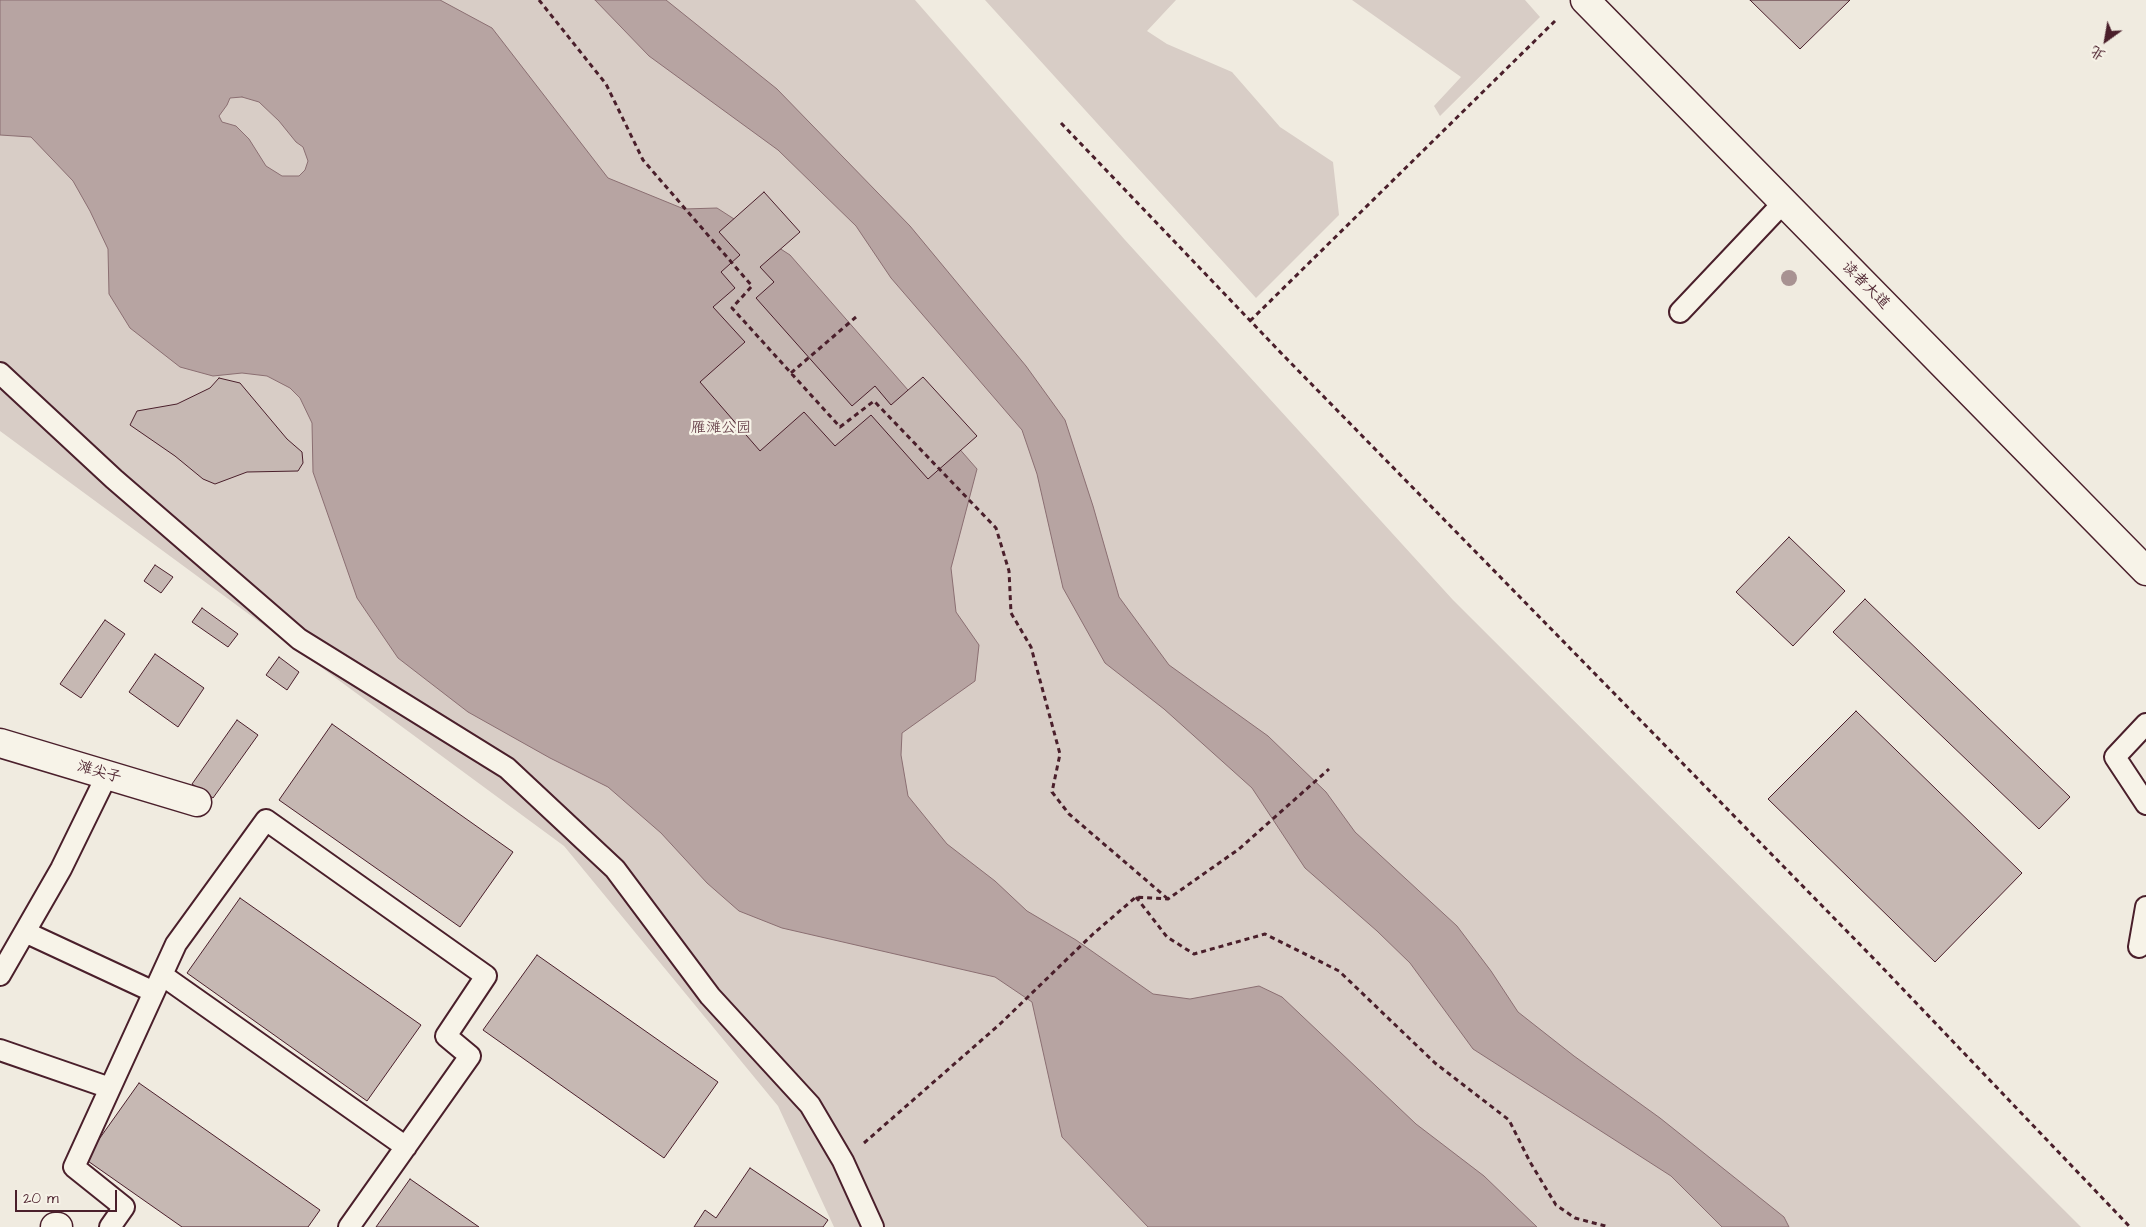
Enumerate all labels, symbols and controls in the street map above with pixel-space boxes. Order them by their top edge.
north arrow [2081,15,2131,65]
text: 北 [2087,41,2109,65]
street label: 读者大道 [1837,258,1893,314]
park label: 雁滩公园 [691,420,751,438]
street label: 滩尖子 [75,758,123,788]
scale bar [18,1180,120,1212]
text: 20 m [23,1188,59,1209]

